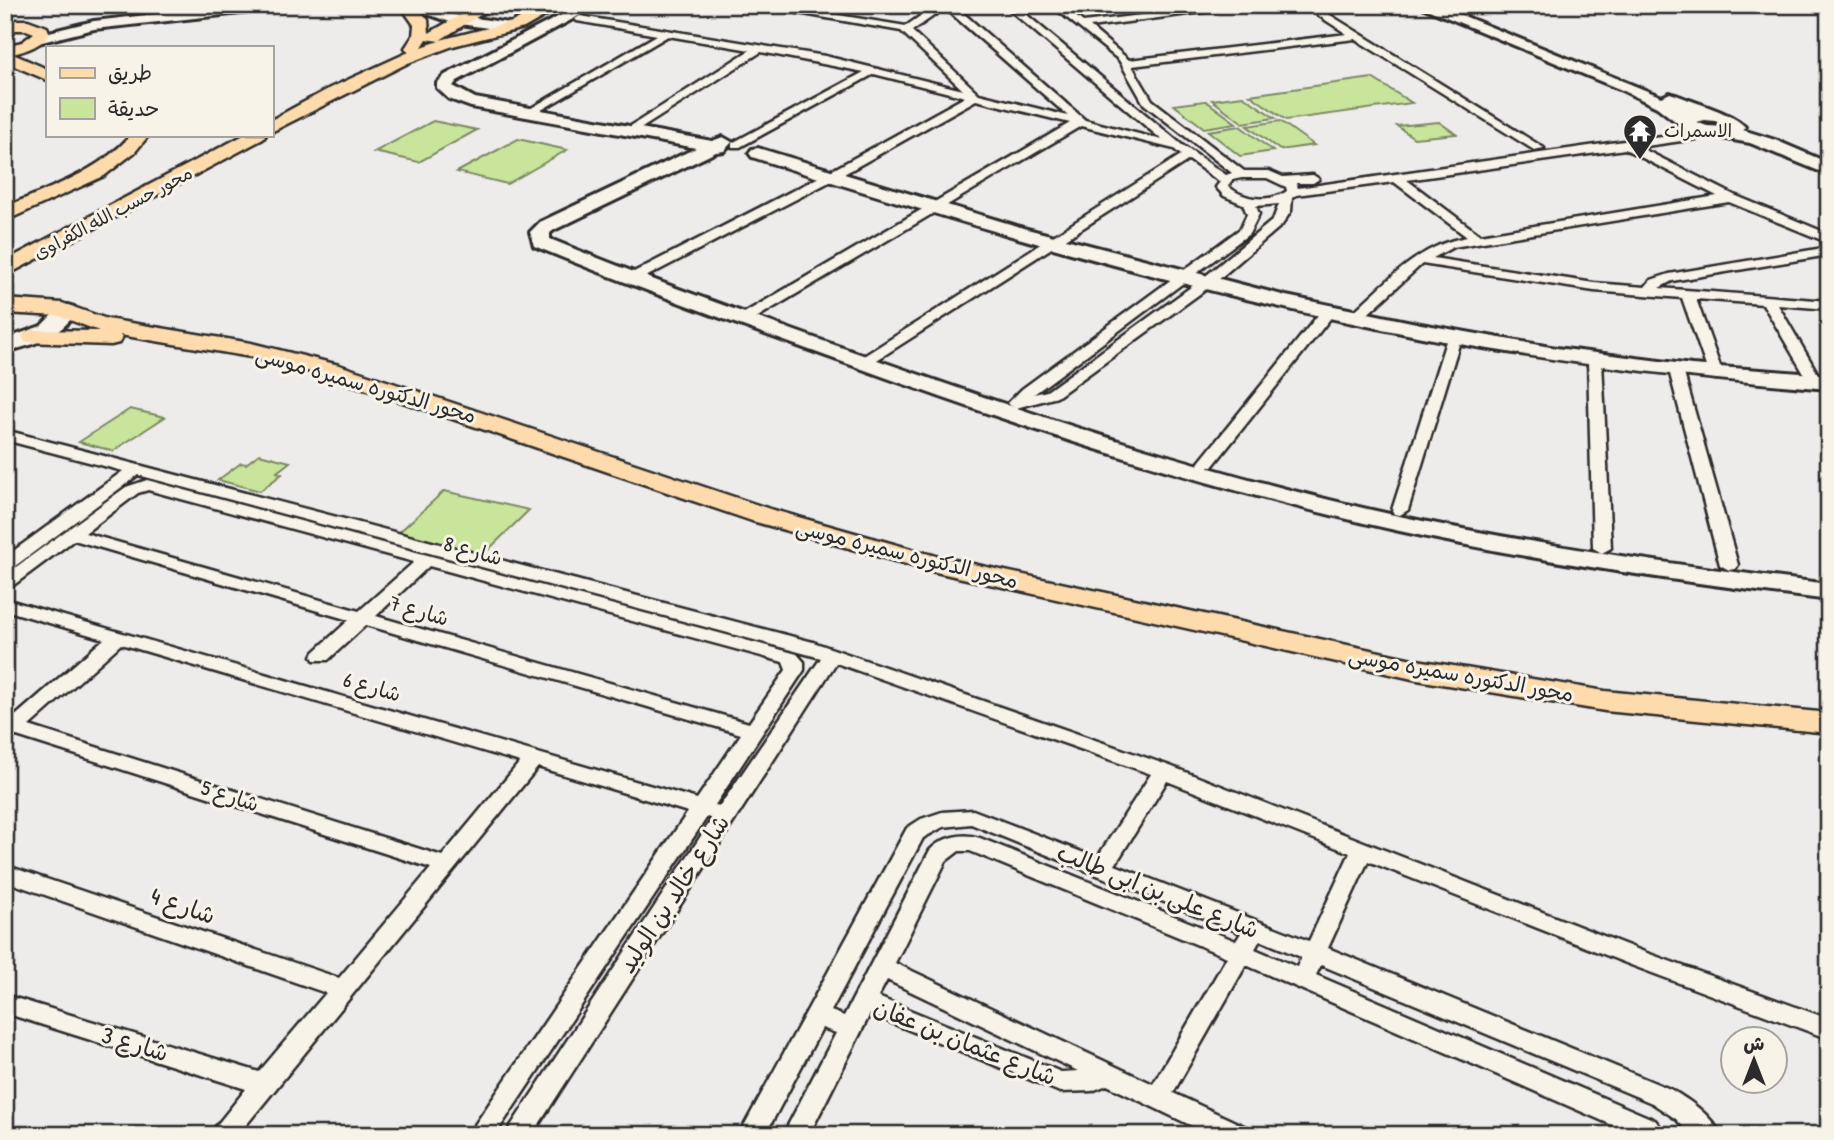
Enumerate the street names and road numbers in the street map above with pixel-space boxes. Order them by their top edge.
street label: محور حسب الله الكفراوى [29,160,197,265]
street label: محور الدكتوره سميره موسى [253,339,480,430]
street label: محور الدكتوره سميره موسى [793,512,1021,595]
street label: شارع 8 [440,529,506,573]
street label: شارع 7 [386,588,452,634]
street label: محور الدكتوره سميره موسى [1346,640,1576,709]
street label: شارع 6 [340,664,404,710]
street label: شارع 5 [197,773,263,819]
street label: شارع خالد بن الوليد [610,808,738,980]
street label: شارع على بن ابى طالب [1052,835,1264,947]
street label: شارع 4 [146,879,220,933]
street label: شارع عثمان بن عفان [869,990,1061,1094]
street label: شارع 3 [97,1018,173,1070]

